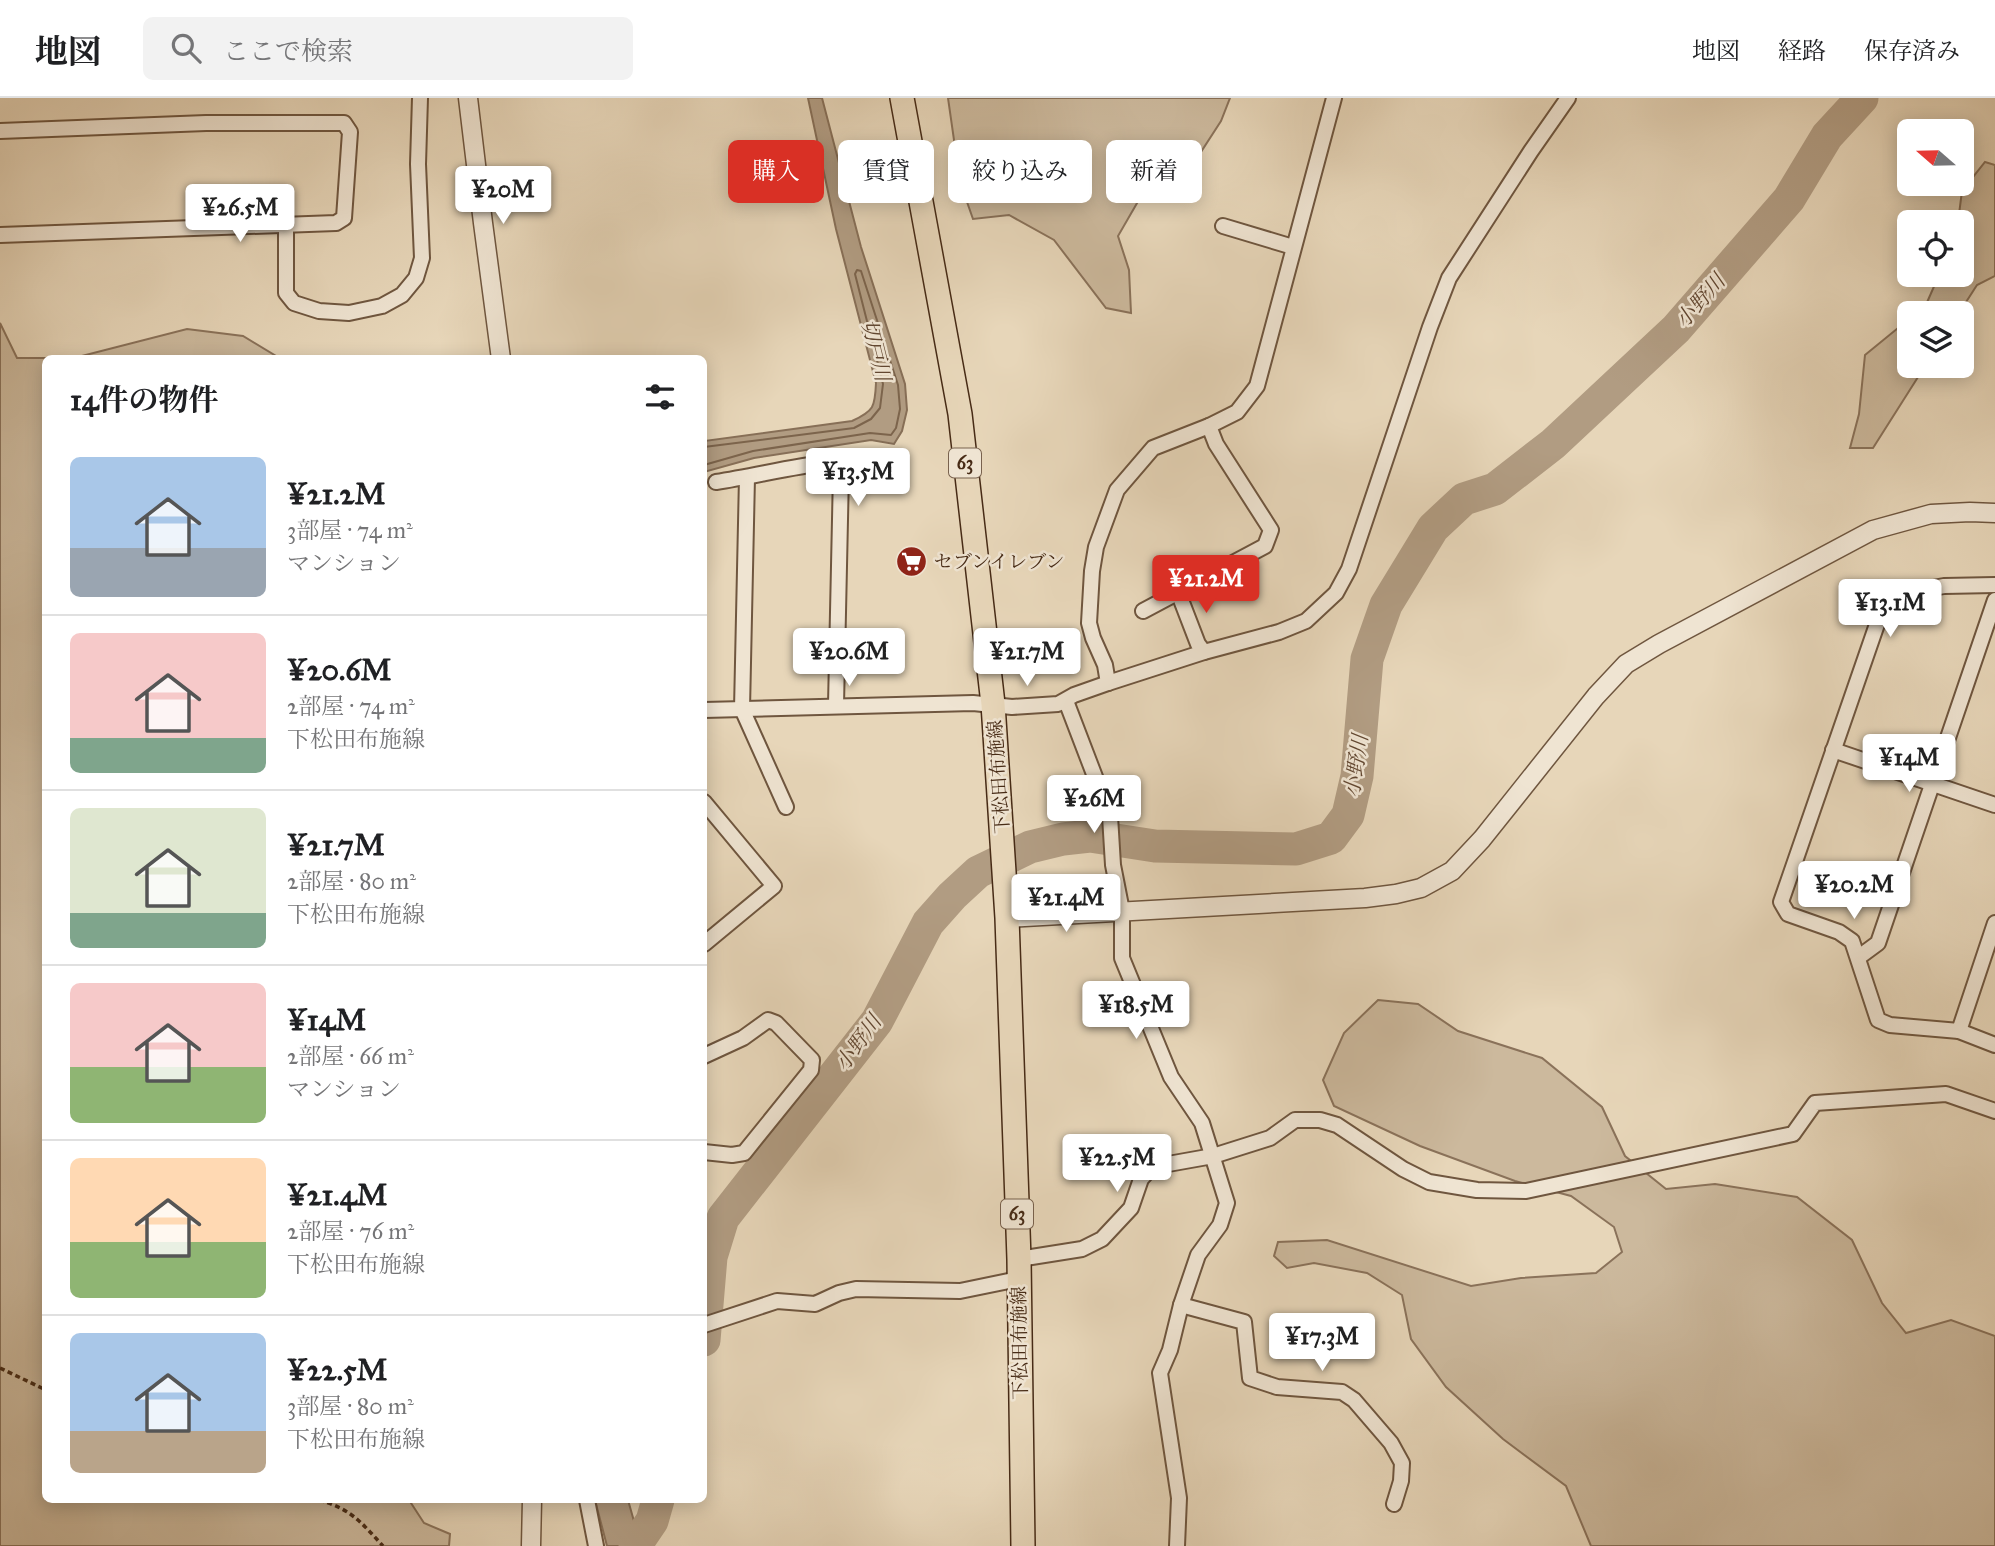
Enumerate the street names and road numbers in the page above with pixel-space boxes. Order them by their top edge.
road number: 63 [949,449,981,478]
street label: 下松田布施線 [983,719,1014,835]
road number: 63 [1001,1199,1033,1228]
street label: 下松田布施線 [1007,1286,1032,1400]

